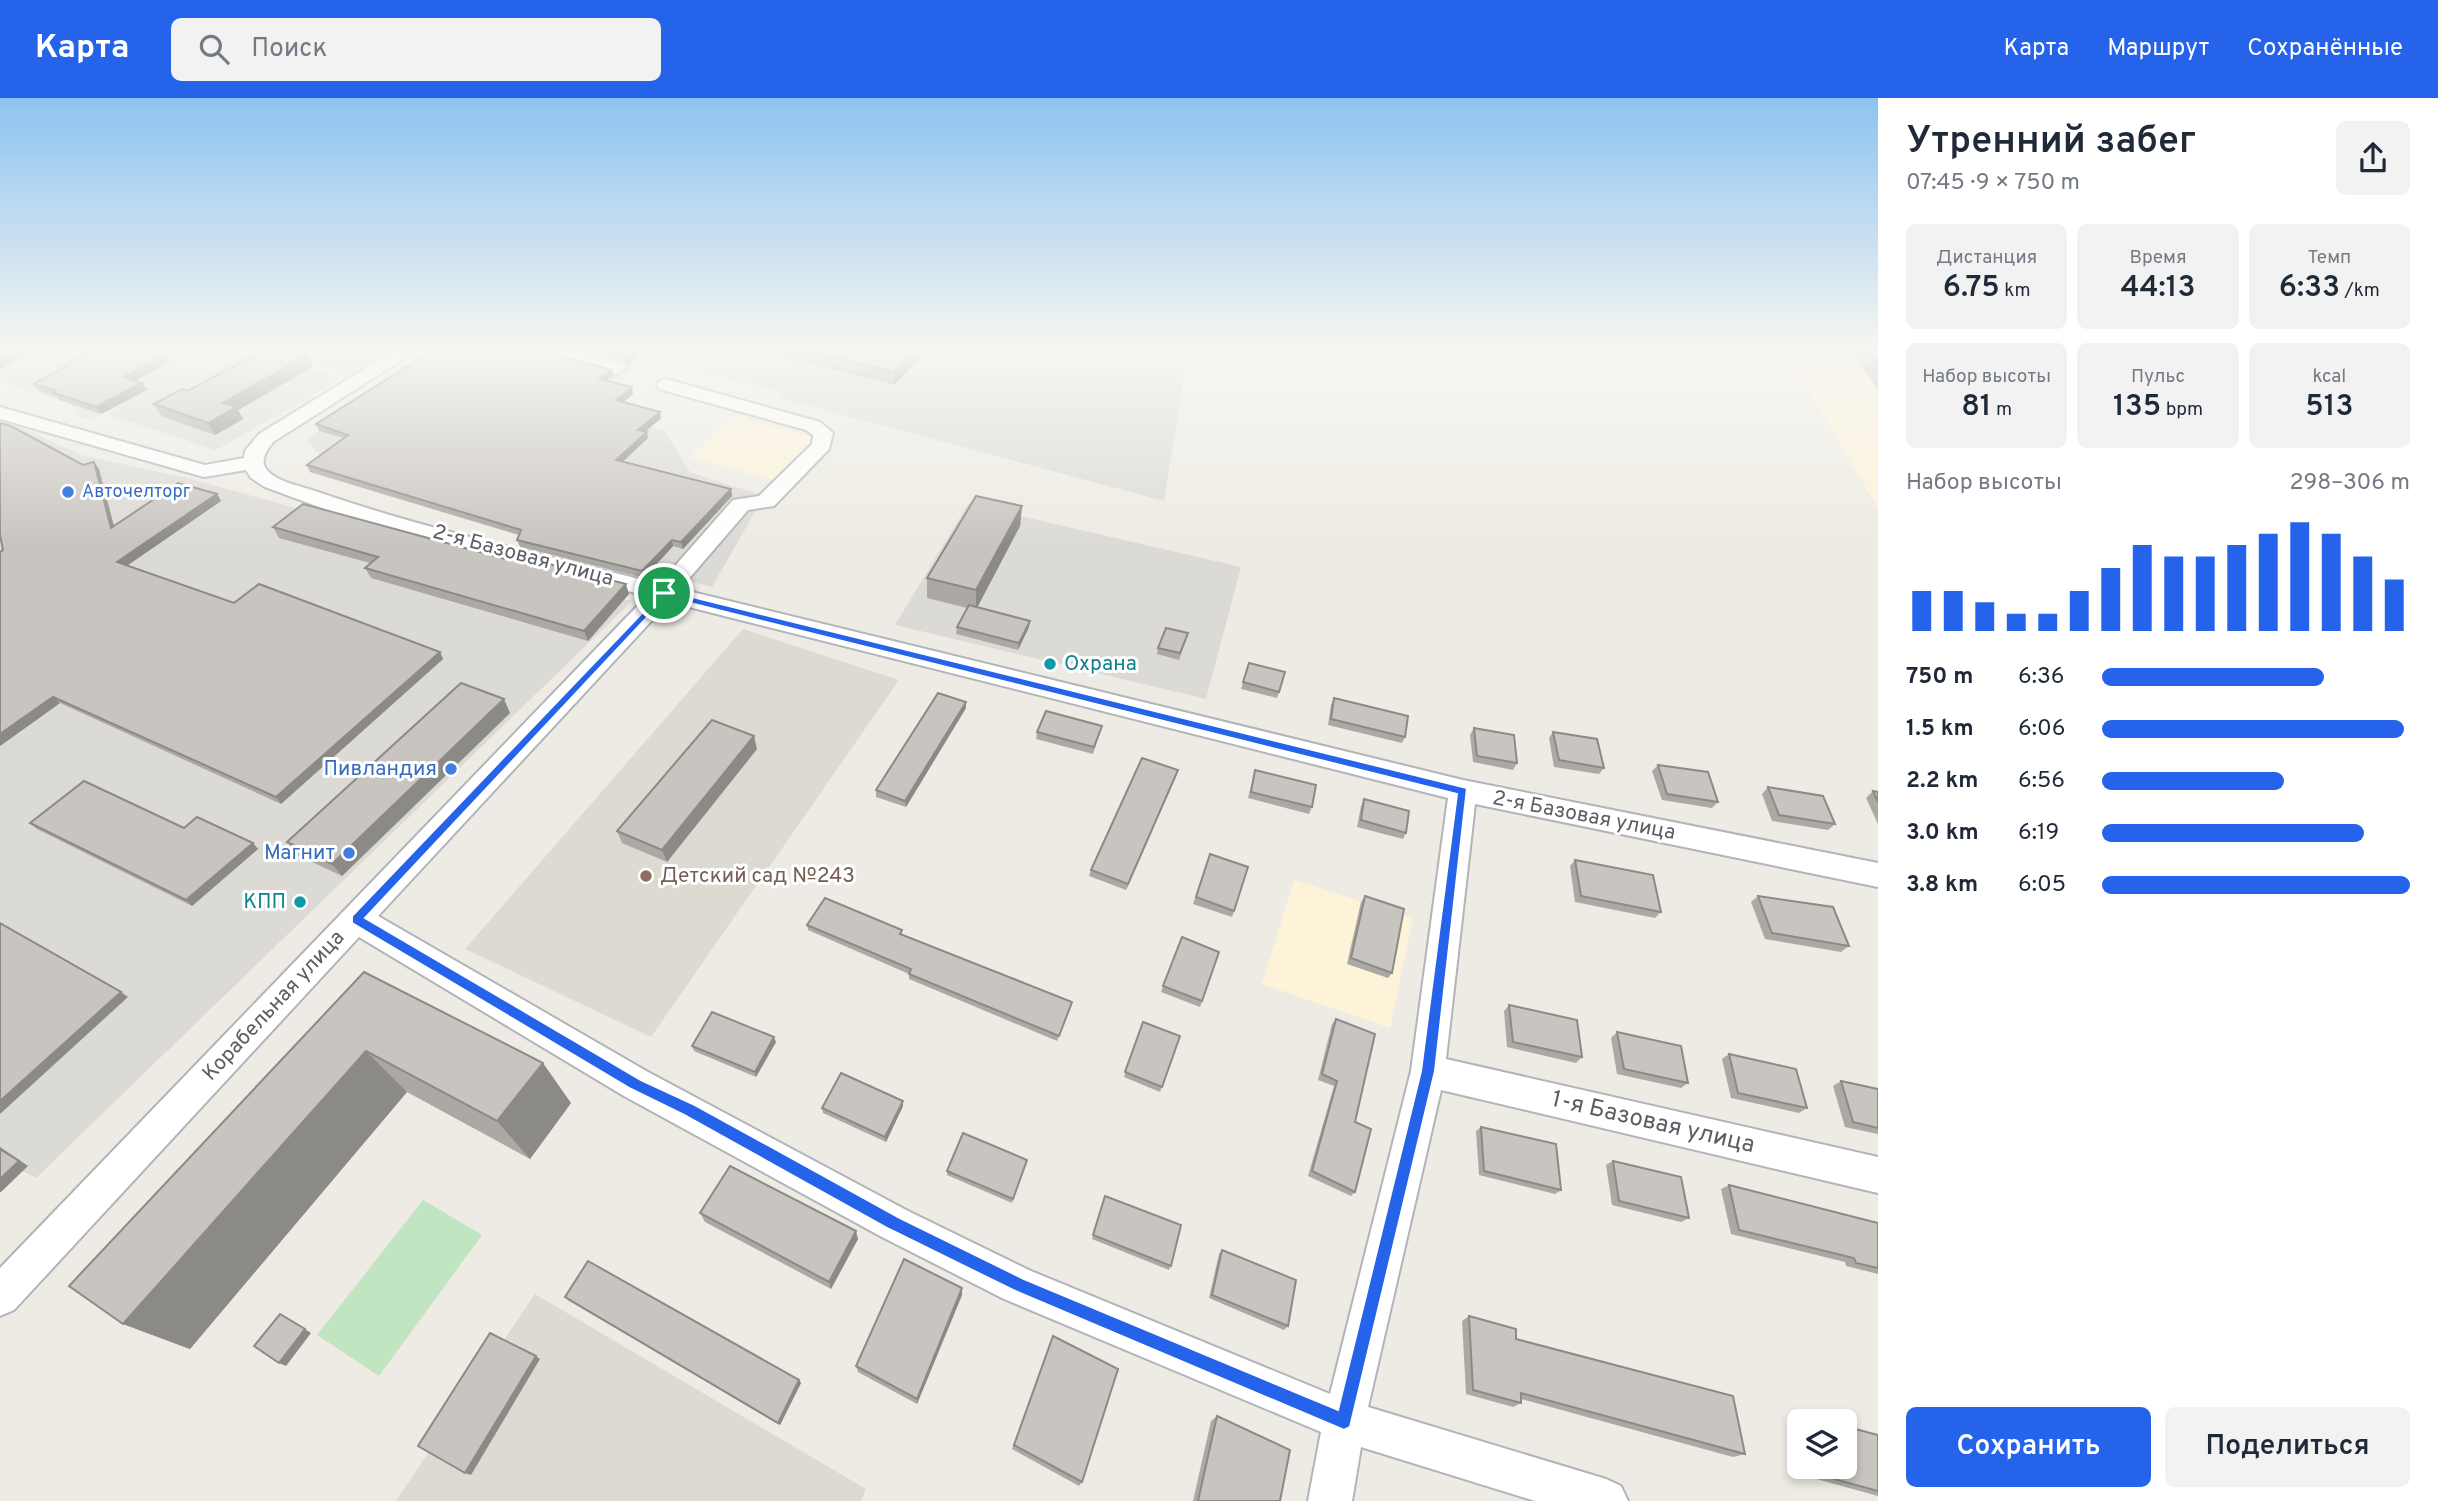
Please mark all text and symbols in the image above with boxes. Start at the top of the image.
search box [171,18,661,81]
text: Карта [35,28,129,70]
icon: search [195,30,233,68]
text: Поиск [251,33,327,66]
text: Карта [2003,34,2069,64]
text: Маршрут [2107,34,2209,64]
text: Сохранённые [2247,34,2403,64]
text: Утренний забег [1906,118,2196,167]
button: share [2336,121,2410,195]
text: 07:45 · 9 × 750 m [1906,169,2080,198]
text: Дистанция [1936,246,2037,270]
text: Время [2129,246,2187,270]
text: Темп [2307,246,2351,270]
text: 6.75 [1943,270,2000,307]
text: 44:13 [2120,270,2195,307]
text: 6:33 [2279,270,2340,307]
text: km [2000,279,2031,303]
text: /km [2340,279,2380,303]
text: Набор высоты [1922,365,2051,389]
text: Пульс [2131,365,2185,389]
text: kcal [2312,365,2346,389]
text: 81 [1961,389,1992,426]
text: 135 [2113,389,2161,426]
text: 513 [2305,389,2353,426]
text: m [1992,398,2012,422]
text: bpm [2161,398,2203,422]
text: Набор высоты [1906,469,2062,498]
text: 298–306 m [2290,469,2410,498]
place label: Авточелторг [82,481,191,504]
marker: Авточелторг [60,484,76,500]
street label: 2-я Базовая улица [430,519,616,593]
pin [634,563,694,623]
icon: arrive [645,574,683,612]
place label: Охрана [1064,651,1137,678]
marker: Охрана [1042,656,1058,672]
text: 750 m [1906,663,1973,692]
text: 6:36 [2018,663,2064,692]
text: 1.5 km [1906,715,1974,744]
text: 6:06 [2018,715,2065,744]
place label: Пивландия [324,756,437,783]
marker: Пивландия [443,761,459,777]
text: 2.2 km [1906,767,1979,796]
text: 6:56 [2018,767,2065,796]
street label: 2-я Базовая улица [1490,785,1678,847]
text: 3.0 km [1906,819,1979,848]
text: 6:19 [2018,819,2059,848]
place label: Магнит [264,840,335,867]
marker: Магнит [341,845,357,861]
place label: Детский сад №243 [660,863,855,890]
marker: Детский сад №243 [638,868,654,884]
text: 3.8 km [1906,871,1978,900]
text: 6:05 [2018,871,2066,900]
place label: КПП [243,889,286,916]
marker: КПП [292,894,308,910]
street label: Корабельная улица [197,925,351,1087]
street label: 1-я Базовая улица [1548,1085,1758,1161]
button: Сохранить [1906,1407,2151,1487]
button: Поделиться [2165,1407,2410,1487]
map controls [1787,1409,1857,1479]
button: layers [1787,1409,1857,1479]

